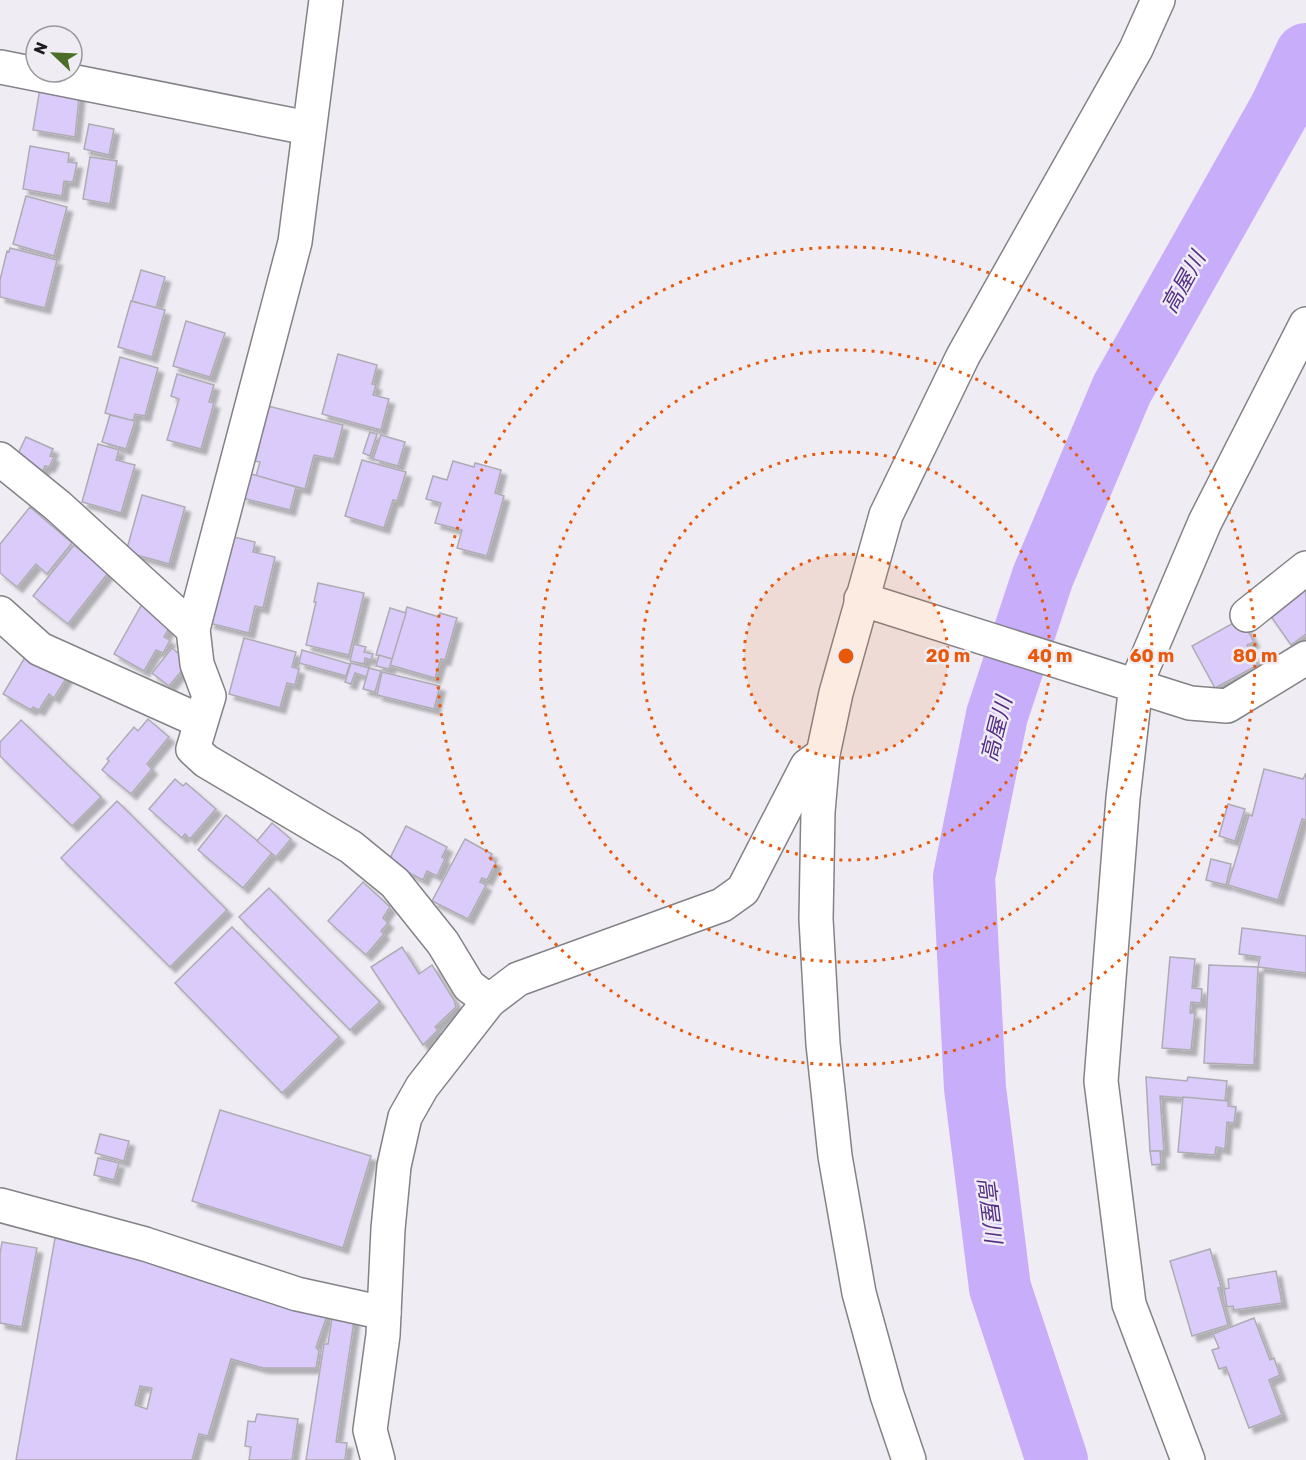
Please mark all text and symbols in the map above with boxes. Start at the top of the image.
north arrow [24,24,84,84]
text: N [30,39,52,57]
water label: 高屋川 [1156,245,1212,318]
text: 20 m [926,645,970,667]
text: 40 m [1028,645,1072,667]
text: 60 m [1130,645,1174,667]
text: 80 m [1233,645,1277,667]
centre of rings [836,646,856,666]
water label: 高屋川 [975,692,1018,764]
water label: 高屋川 [972,1176,1007,1246]

